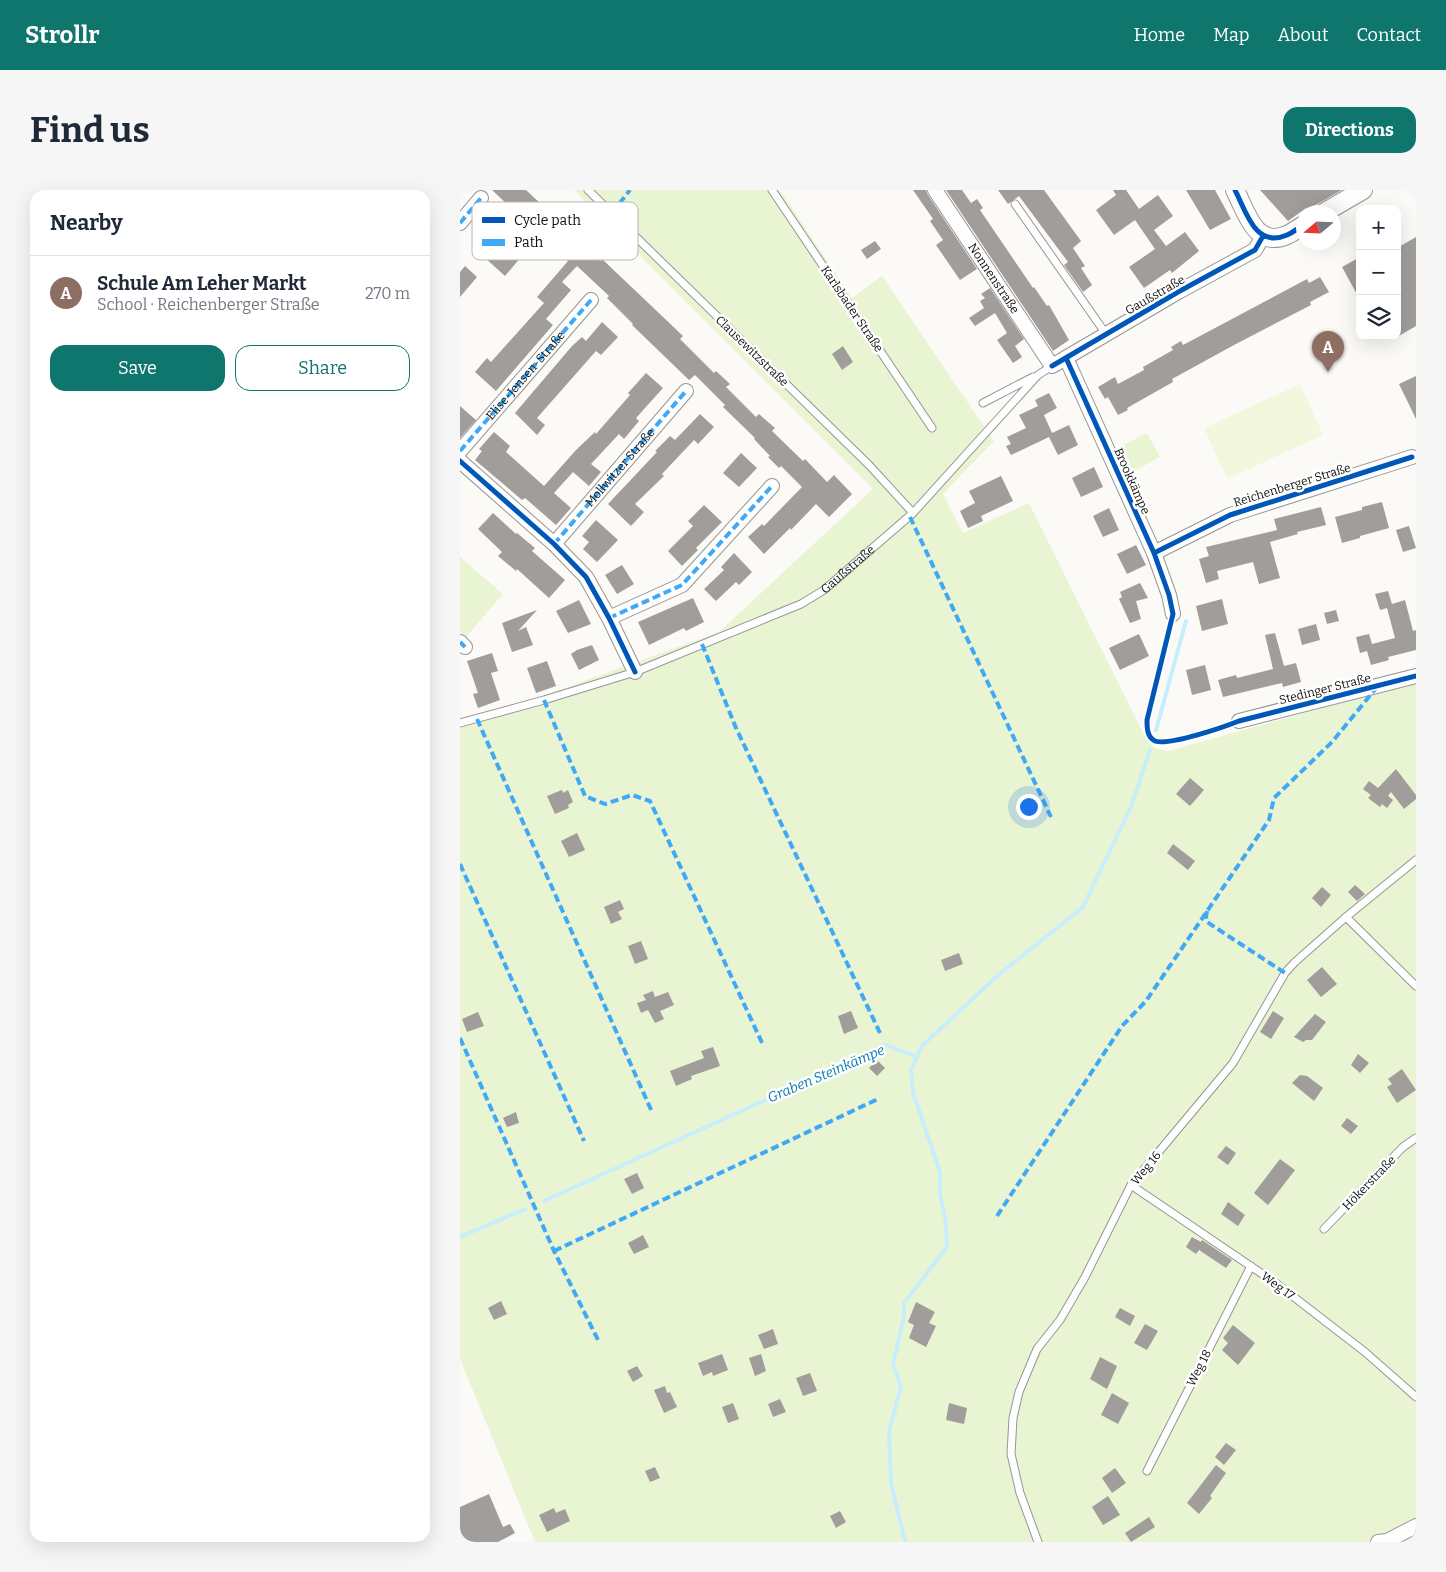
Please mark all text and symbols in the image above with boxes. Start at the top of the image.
text: Strollr [25,21,100,49]
text: Home [1134,24,1185,46]
text: Map [1213,24,1249,46]
text: About [1277,24,1328,46]
text: Contact [1356,24,1421,46]
button: Directions [1283,107,1416,153]
text: Find us [30,109,150,151]
legend [472,202,638,260]
north arrow [1296,205,1341,250]
map controls [1356,205,1401,340]
button: + [1356,205,1401,250]
text: Nearby [50,210,123,236]
text: Cycle path [514,212,581,229]
text: Path [514,234,544,251]
street label: Nonnenstraße [965,240,1022,316]
button: − [1356,250,1401,295]
street label: Karlsbader Straße [818,263,886,355]
text: Schule Am Leher Markt [97,272,307,295]
street label: Gaußstraße [1123,272,1187,318]
text: A [60,284,72,303]
text: 270 m [365,284,410,303]
text: School · Reichenberger Straße [97,295,320,314]
button: layers [1356,295,1401,340]
street label: Clausewitzstraße [713,313,791,389]
street label: Elise-Jensen-Straße [483,328,568,423]
pin: A [1312,331,1344,372]
button: Save [50,345,225,391]
button: Share [235,345,410,391]
street label: Mollwitzer Straße [582,426,658,510]
street label: Brookkämpe [1111,446,1153,516]
street label: Reichenberger Straße [1232,460,1352,510]
street label: Gaußstraße [818,542,877,596]
street label: Stedinger Straße [1278,671,1372,707]
your location [1016,794,1042,820]
water label: Graben Steinkämpe [765,1042,887,1106]
street label: Weg 16 [1128,1148,1164,1188]
street label: Hökerstraße [1340,1153,1398,1213]
street label: Weg 17 [1259,1269,1297,1303]
street label: Weg 18 [1184,1347,1214,1389]

